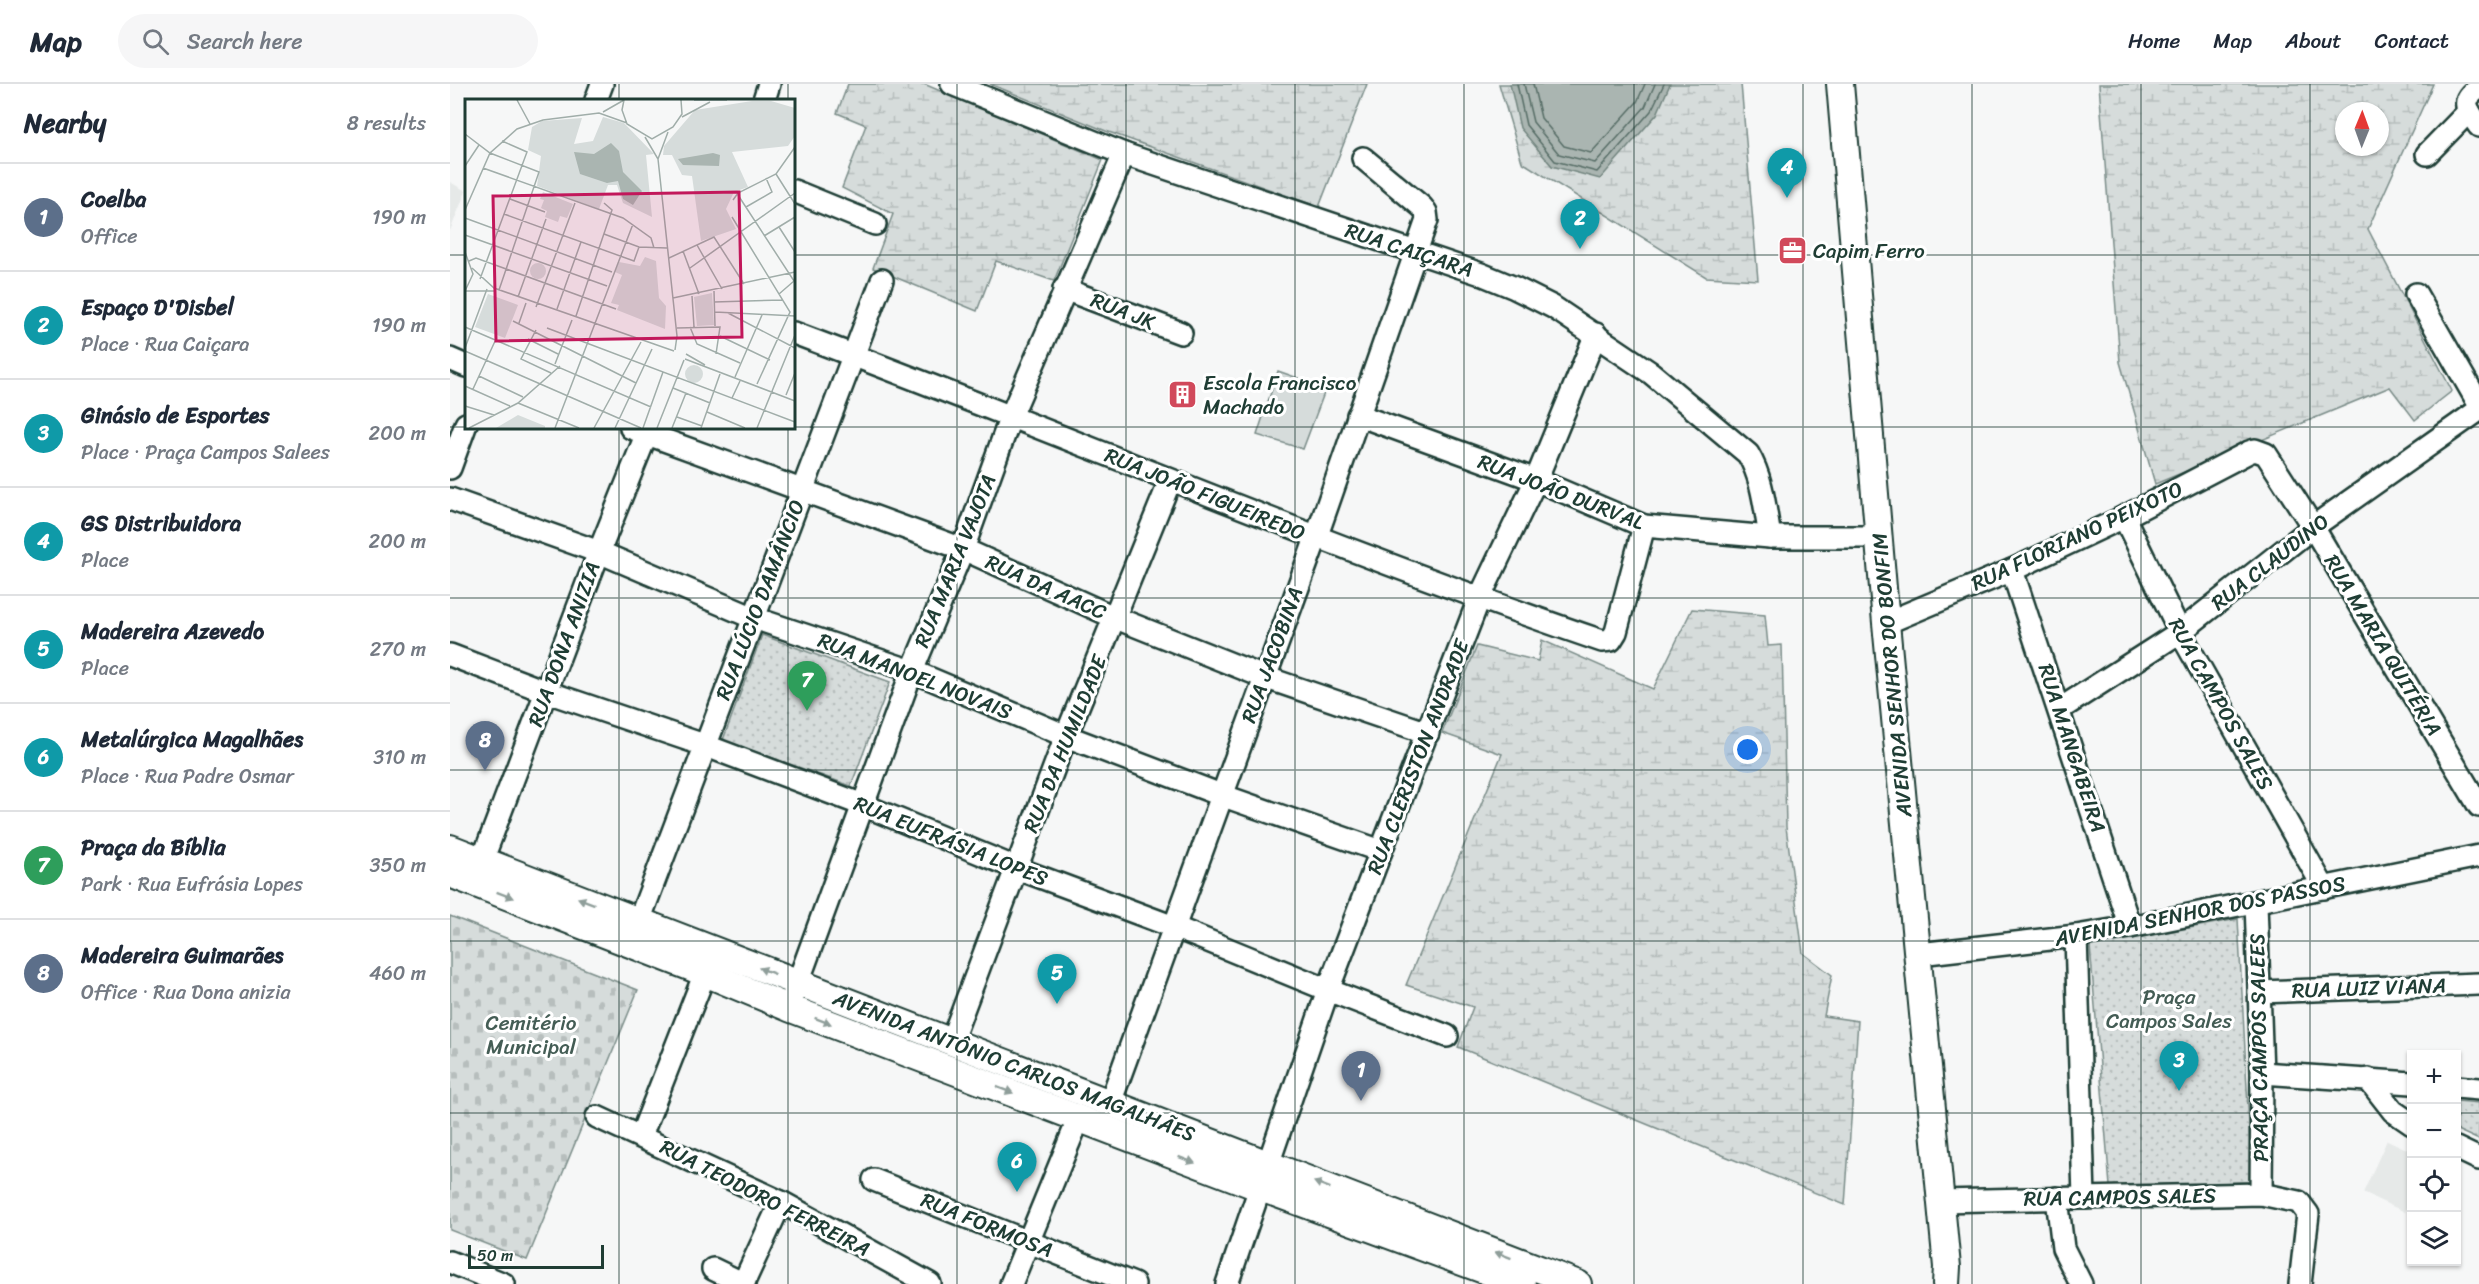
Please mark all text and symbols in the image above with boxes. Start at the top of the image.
search box [118,14,538,68]
text: Map [30,17,82,66]
text: Search here [187,22,303,61]
text: Home [2128,22,2180,60]
text: Map [2213,22,2252,60]
text: About [2285,22,2342,60]
text: Contact [2375,22,2449,60]
icon: search [139,25,172,58]
inset map [465,99,795,429]
text: Nearby [24,100,106,146]
north arrow [2335,102,2389,156]
text: 8 results [347,106,426,141]
pin: 4 [1768,148,1806,198]
text: Coelba [81,180,146,219]
text: 1 [39,200,48,235]
text: 190 m [372,200,426,235]
pin: 2 [1560,200,1600,249]
street label: RUA CAIÇARA [1340,211,1478,289]
text: Office [81,219,137,254]
place label: Capim Ferro [1813,232,1925,270]
office icon: Capim Ferro [1776,235,1808,267]
street label: RUA JK [1085,281,1162,341]
text: Espaço D'Disbel [81,288,234,327]
text: 2 [38,308,49,343]
text: 190 m [372,308,426,343]
text: Place · Rua Caiçara [81,327,249,362]
place label: Escola Francisco Machado [1203,364,1357,426]
building icon: Escola Francisco Machado [1166,379,1198,411]
text: Ginásio de Esportes [81,396,270,435]
text: 3 [38,416,49,451]
text: 200 m [369,416,426,451]
text: Place · Praça Campos Salees [81,435,330,470]
street label: RUA JOÃO FIGUEIREDO [1099,436,1311,552]
street label: RUA JOÃO DURVAL [1472,443,1650,541]
street label: RUA MARIA VAJOTA [903,468,1007,654]
street label: RUA FLORIANO PEIXOTO [1965,470,2189,602]
street label: RUA LÚCIO DAMÂNCIO [704,494,816,706]
street label: RUA CLAUDINO [2202,503,2338,621]
text: GS Distribuidora [81,504,241,543]
text: 4 [37,524,50,559]
text: 200 m [369,524,426,559]
street label: AVENIDA SENHOR DO BONFIM [1861,531,1923,820]
text: Place [81,543,129,578]
street label: RUA DA AACC [979,543,1113,631]
street label: RUA MARIA QUITÉRIA [2313,547,2453,743]
street label: RUA DONA ANIZIA [516,556,612,732]
street label: RUA JACOBINA [1230,582,1314,728]
street label: RUA CAMPOS SALES [2158,610,2284,798]
text: Madereira Azevedo [81,612,264,651]
street label: RUA MANOEL NOVAIS [812,621,1018,731]
text: 5 [37,632,50,667]
text: 270 m [370,632,426,667]
street label: RUA CLERISTON ANDRADE [1356,633,1481,880]
street label: RUA DA HUMILDADE [1012,648,1118,839]
text: Place [81,651,129,686]
street label: RUA MANGABEIRA [2027,659,2117,837]
pin: 7 [788,662,826,711]
text: Metalúrgica Magalhães [81,720,303,759]
pin: 8 [465,722,504,771]
your location [1733,735,1762,764]
text: 6 [38,740,49,775]
text: 310 m [373,740,426,775]
text: Place · Rua Padre Osmar [81,759,294,794]
street label: RUA EUFRÁSIA LOPES [848,785,1054,897]
text: Praça da Bíblia [81,828,226,867]
text: 7 [38,848,49,883]
text: 350 m [370,848,426,883]
street label: AVENIDA SENHOR DOS PASSOS [2050,864,2349,958]
text: Park · Rua Eufrásia Lopes [81,867,303,902]
one-way arrow [496,891,514,901]
one-way arrow [576,895,594,905]
street label: PRAÇA CAMPOS SALEES [2238,933,2280,1163]
text: Madereira Guimarães [81,936,284,975]
pin: 5 [1038,954,1076,1004]
text: 8 [37,956,50,991]
text: 460 m [369,956,426,991]
one-way arrow [758,966,776,976]
street label: RUA LUIZ VIANA [2291,966,2447,1010]
text: Office · Rua Dona anizia [81,975,291,1010]
park label: Praça Campos Sales [2106,978,2232,1040]
street label: AVENIDA ANTÔNIO CARLOS MAGALHÃES [826,979,1201,1153]
park label: Cemitério Municipal [486,1004,577,1066]
one-way arrow [814,1016,832,1026]
pin: 3 [2160,1042,2198,1091]
map controls [2407,1050,2461,1266]
button: + [2407,1050,2461,1104]
pin: 1 [1342,1052,1380,1101]
one-way arrow [996,1086,1014,1095]
button: − [2407,1104,2461,1158]
street label: RUA TEODORO FERREIRA [653,1128,877,1268]
pin: 6 [998,1142,1036,1192]
one-way arrow [1178,1155,1196,1165]
button: locate [2407,1158,2461,1212]
street label: RUA CAMPOS SALES [2023,1176,2217,1218]
one-way arrow [1312,1180,1330,1190]
street label: RUA FORMOSA [915,1181,1059,1269]
button: layers [2407,1212,2461,1266]
text: 50 m [477,1241,513,1270]
scale bar [468,1242,604,1270]
one-way arrow [1494,1250,1512,1260]

